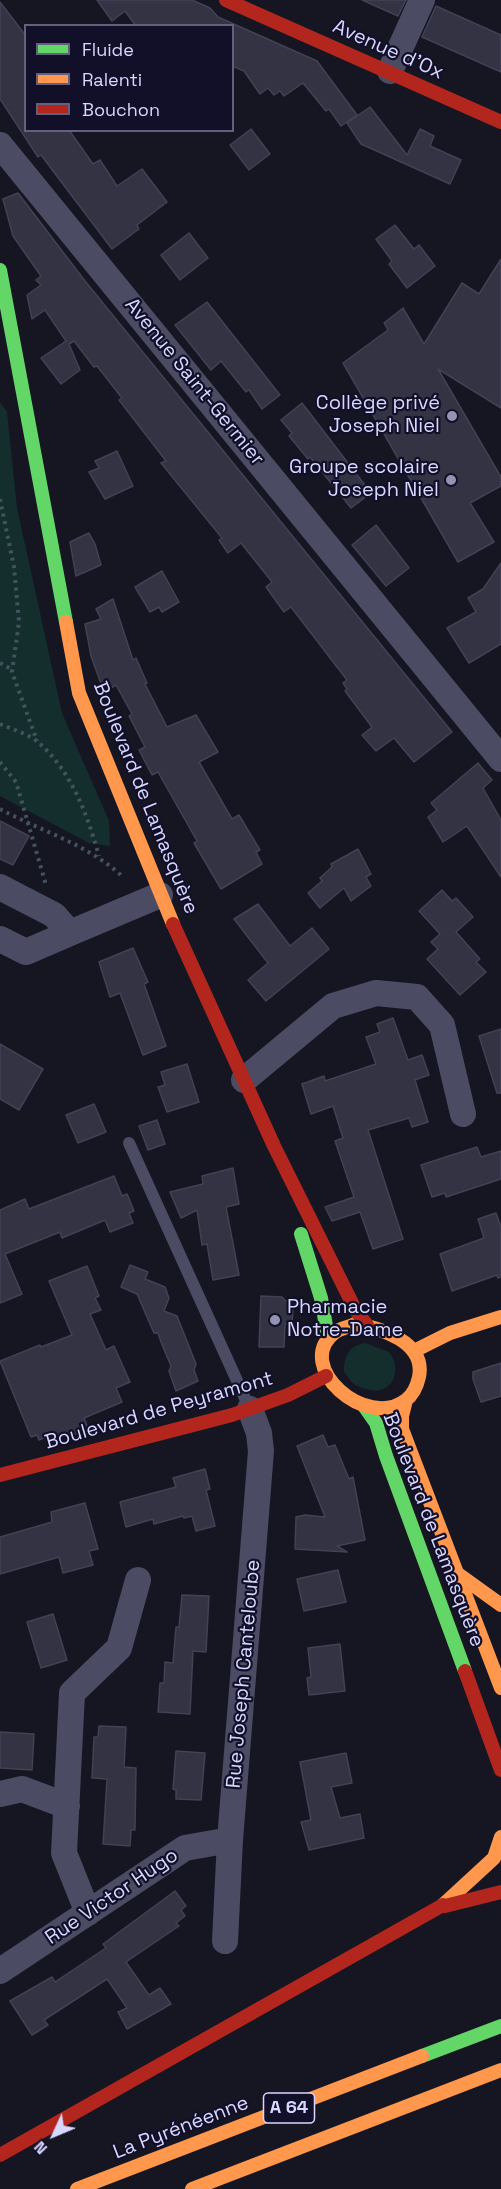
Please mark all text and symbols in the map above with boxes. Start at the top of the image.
street label: Avenue d'Ox [329,15,447,85]
legend [24,24,234,132]
text: Fluide [82,38,134,61]
text: Ralenti [82,68,142,91]
text: Bouchon [82,98,160,121]
street label: Avenue Saint-Germier [119,293,269,471]
place label: Collège privé Joseph Niel [316,392,440,439]
marker: Collège privé Joseph Niel [445,409,459,423]
place label: Groupe scolaire Joseph Niel [289,456,439,503]
marker: Groupe scolaire Joseph Niel [444,473,458,487]
street label: Boulevard de Lamasquère [87,678,203,918]
place label: Pharmacie Notre-Dame [287,1296,403,1343]
marker: Pharmacie Notre-Dame [268,1313,282,1327]
street label: Boulevard de Peyramont [42,1367,276,1455]
street label: Boulevard de Lamasquère [377,1410,489,1650]
street label: Rue Joseph Canteloube [222,1559,266,1789]
street label: Rue Victor Hugo [41,1844,183,1950]
street label: La Pyrénéenne [110,2091,252,2165]
road number: A 64 [264,2093,314,2123]
north arrow [24,2105,84,2165]
text: N [29,2137,52,2159]

